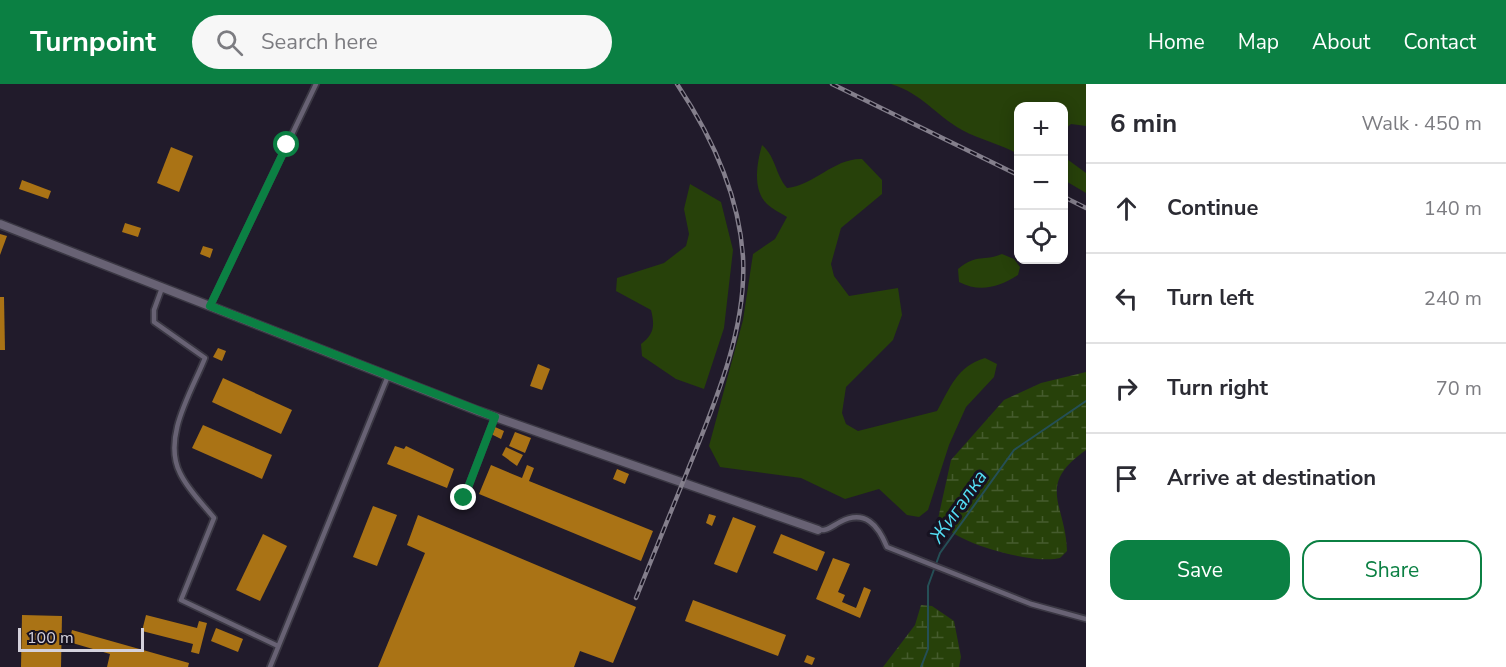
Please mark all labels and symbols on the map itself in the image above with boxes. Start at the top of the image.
route start [273,131,299,157]
water label: Жигалка [923,464,993,549]
route end [450,484,476,510]
scale bar [18,625,144,652]

